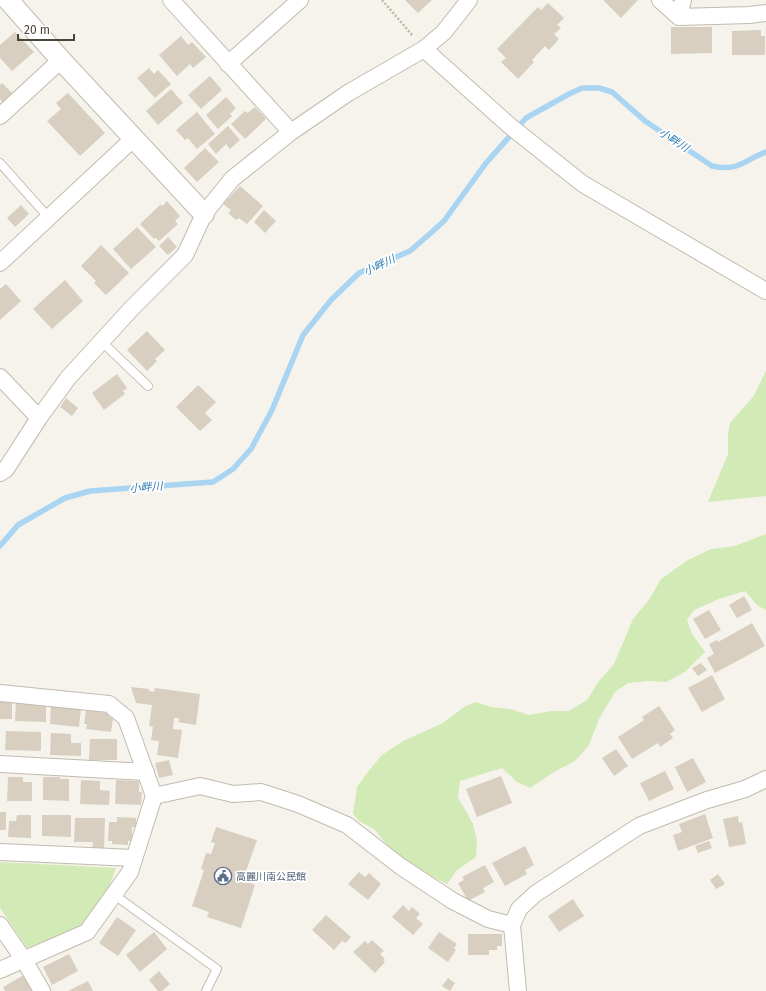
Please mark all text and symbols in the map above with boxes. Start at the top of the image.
scale bar [18,16,74,42]
text: 20 m [24,23,50,37]
water label: 小畔川 [656,126,692,155]
water label: 小畔川 [362,252,398,278]
water label: 小畔川 [129,480,164,495]
public building icon: 高麗川南公民館 [213,866,233,886]
place label: 高麗川南公民館 [236,871,306,883]

